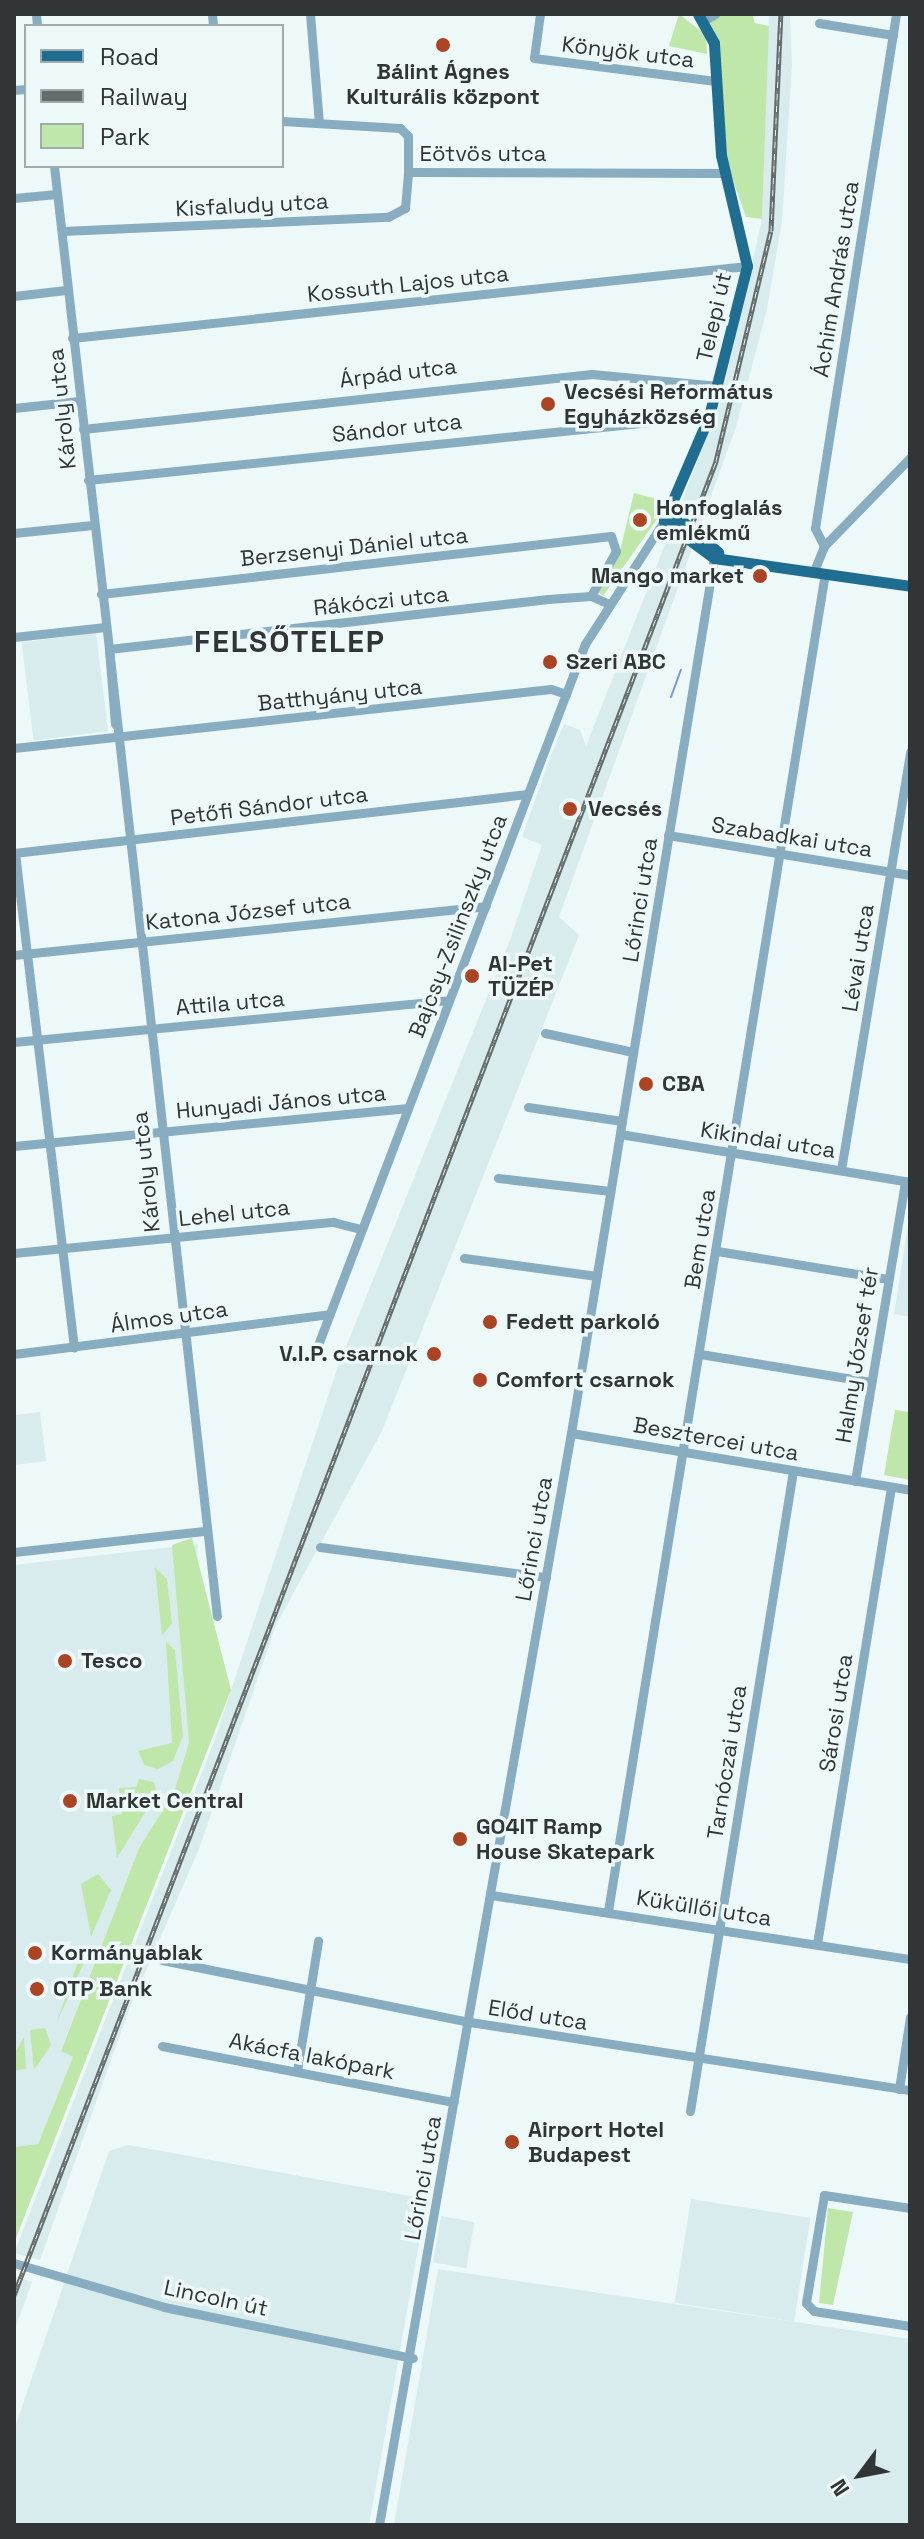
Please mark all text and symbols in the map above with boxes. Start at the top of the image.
legend [24,24,284,168]
street label: Könyök utca [560,31,696,73]
marker: Bálint Ágnes Kulturális központ [434,36,452,54]
text: Road [100,41,159,72]
place label: Bálint Ágnes Kulturális központ [346,58,540,110]
text: Railway [100,81,188,112]
text: Park [100,121,150,152]
street label: Eötvös utca [420,141,546,167]
street label: Áchim András utca [807,179,865,379]
street label: Kisfaludy utca [175,188,329,222]
street label: Kossuth Lajos utca [306,260,510,308]
street label: Telepi út [691,270,737,364]
street label: Károly utca [43,347,81,471]
street label: Árpád utca [338,353,458,393]
place label: Vecsési Református Egyházközség [564,378,773,430]
marker: Vecsési Református Egyházközség [539,395,557,413]
street label: Sándor utca [331,408,463,448]
place label: Honfoglalás emlékmű [656,494,782,546]
marker: Honfoglalás emlékmű [631,511,649,529]
street label: Berzsenyi Dániel utca [239,522,469,572]
place label: Mango market [591,563,744,589]
marker: Mango market [751,567,769,585]
street label: Rákóczi utca [312,581,450,621]
district label: FELSŐTELEP [194,624,386,660]
place label: Szeri ABC [566,649,666,675]
marker: Szeri ABC [541,653,559,671]
street label: Batthyány utca [256,673,424,717]
street label: Petőfi Sándor utca [169,781,369,831]
place label: Vecsés [588,796,662,822]
marker: Vecsés [559,798,581,820]
street label: Bajcsy-Zsilinszky utca [403,811,513,1041]
street label: Szabadkai utca [710,811,874,863]
street label: Lőrinci utca [617,836,663,964]
street label: Katona József utca [144,888,352,936]
street label: Lévai utca [836,902,880,1014]
place label: Al-Pet TÜZÉP [488,950,554,1002]
marker: Al-Pet TÜZÉP [463,967,481,985]
street label: Attila utca [174,985,286,1021]
place label: CBA [662,1071,705,1097]
marker: CBA [637,1075,655,1093]
street label: Hunyadi János utca [175,1080,387,1124]
street label: Károly utca [127,1110,165,1234]
street label: Kikindai utca [699,1116,837,1164]
street label: Bem utca [679,1187,721,1291]
street label: Lehel utca [177,1194,291,1232]
street label: Halmy József tér [830,1265,884,1445]
street label: Álmos utca [109,1296,229,1338]
place label: Fedett parkoló [506,1309,660,1335]
marker: Fedett parkoló [481,1313,499,1331]
place label: V.I.P. csarnok [278,1341,418,1367]
marker: V.I.P. csarnok [425,1345,443,1363]
place label: Comfort csarnok [496,1367,674,1393]
marker: Comfort csarnok [471,1371,489,1389]
street label: Besztercei utca [631,1411,801,1467]
street label: Lőrinci utca [510,1475,558,1603]
place label: Tesco [81,1648,142,1674]
marker: Tesco [56,1652,74,1670]
street label: Sárosi utca [814,1652,858,1774]
street label: Tarnóczai utca [702,1683,752,1841]
place label: Market Central [86,1788,244,1814]
marker: Market Central [61,1792,79,1810]
place label: GO4IT Ramp House Skatepark [476,1813,655,1864]
marker: GO4IT Ramp House Skatepark [451,1830,469,1848]
street label: Küküllői utca [635,1884,773,1932]
place label: Kormányablak [51,1940,203,1966]
marker: Kormányablak [26,1944,44,1962]
place label: OTP Bank [53,1976,152,2002]
marker: OTP Bank [28,1980,46,1998]
street label: Előd utca [486,1994,590,2036]
street label: Akácfa lakópark [227,2027,397,2085]
street label: Lőrinci utca [399,2114,447,2242]
place label: Airport Hotel Budapest [528,2116,664,2168]
marker: Airport Hotel Budapest [503,2133,521,2151]
street label: Lincoln út [162,2274,270,2322]
north arrow [820,2435,900,2515]
text: N [824,2474,855,2501]

